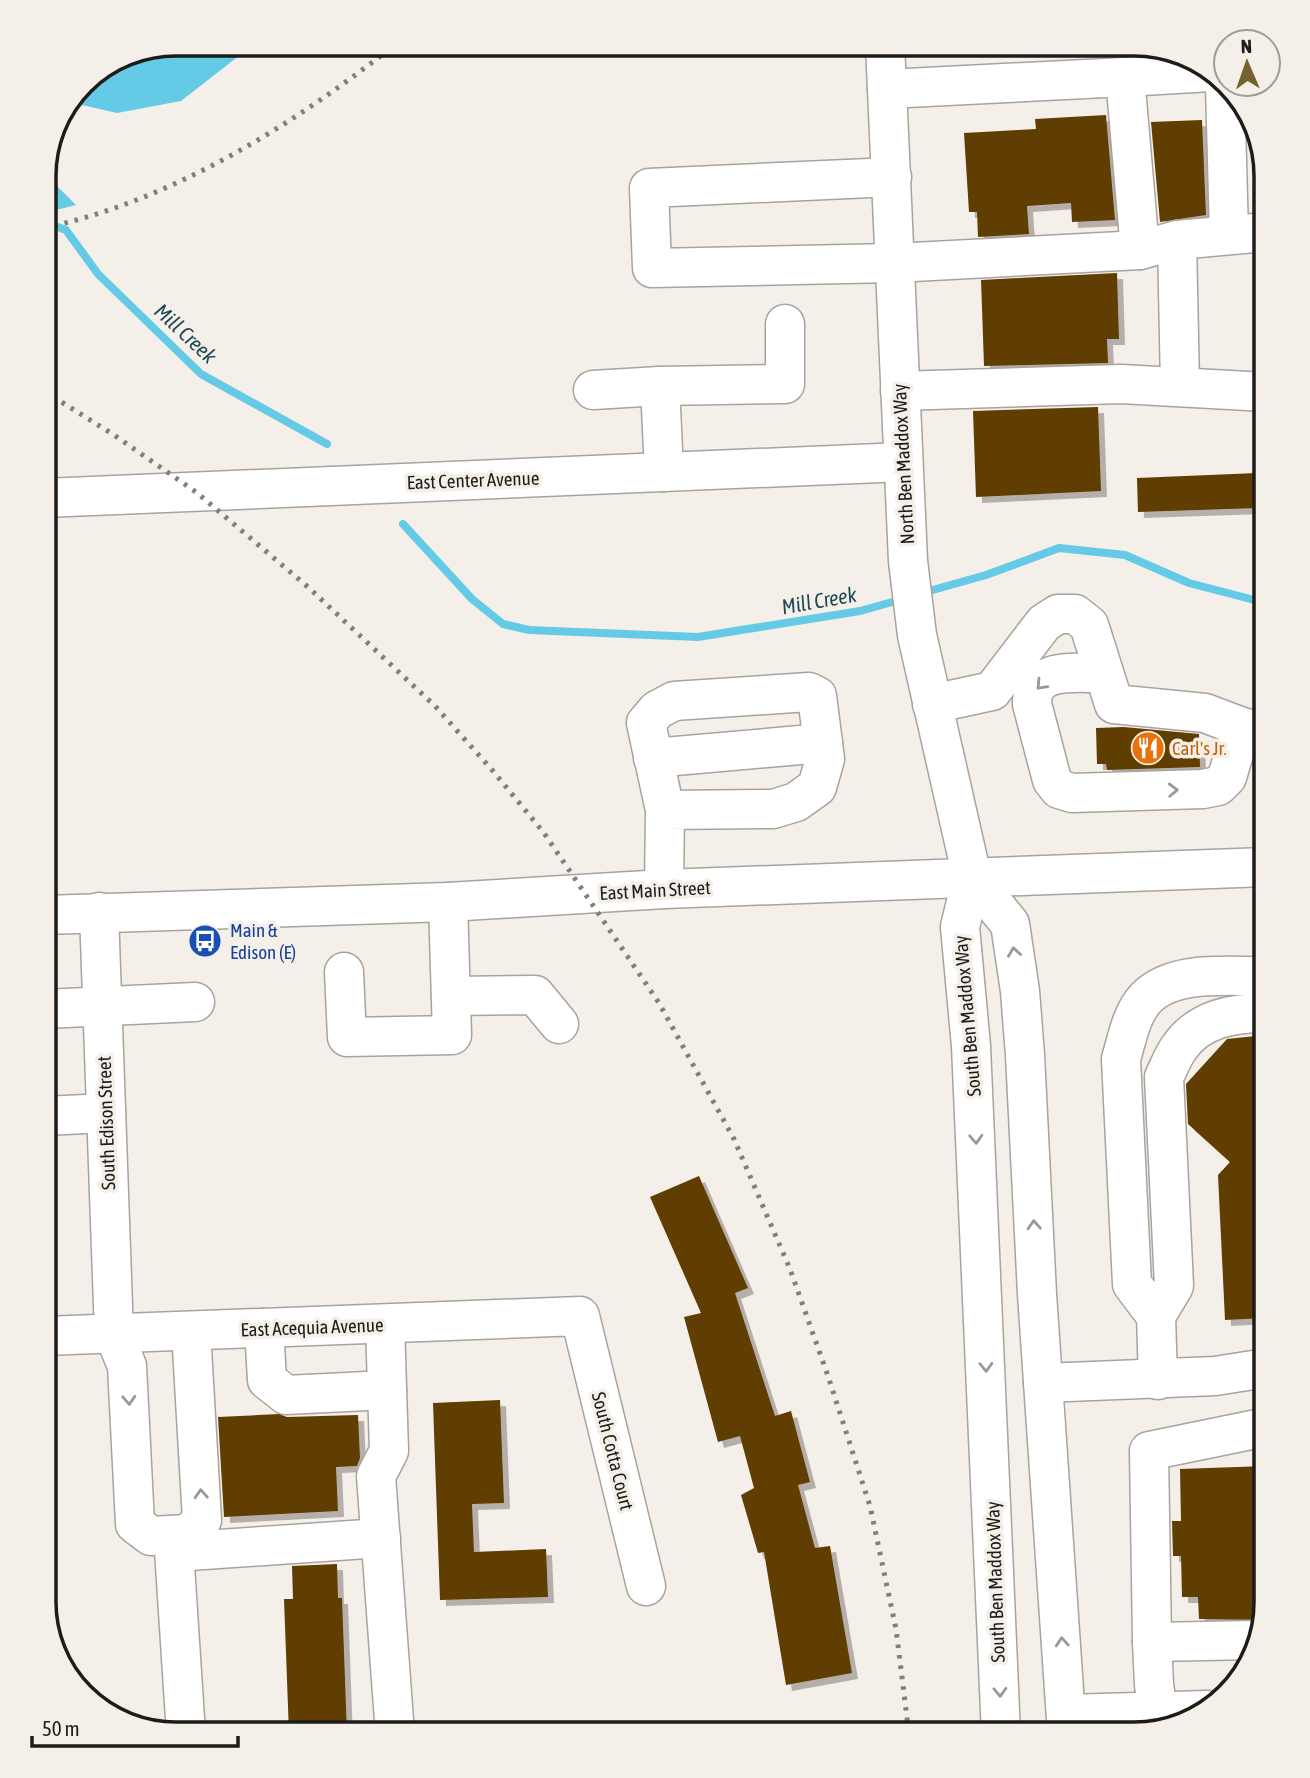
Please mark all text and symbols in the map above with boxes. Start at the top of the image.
north arrow [1212,28,1282,98]
text: N [1240,35,1252,57]
water label: Mill Creek [150,298,222,368]
street label: North Ben Maddox Way [888,383,918,545]
street label: East Center Avenue [406,467,540,493]
water label: Mill Creek [780,581,859,618]
one-way arrow [1036,676,1049,689]
restaurant icon: Carl's Jr. [1129,729,1167,767]
place label: Carl's Jr. [1172,737,1227,759]
one-way arrow [1168,782,1179,797]
street label: East Main Street [599,876,711,904]
place label: Main & Edison (E) [230,919,296,963]
bus stop icon: Main & Edison (E) [186,922,224,960]
street label: South Ben Maddox Way [949,935,985,1097]
one-way arrow [1007,946,1022,957]
street label: South Edison Street [93,1056,119,1190]
one-way arrow [968,1134,983,1145]
one-way arrow [1026,1220,1041,1231]
street label: East Acequia Avenue [240,1314,384,1340]
one-way arrow [978,1361,993,1372]
street label: South Cotta Court [588,1390,638,1512]
one-way arrow [121,1395,136,1406]
one-way arrow [193,1488,208,1499]
street label: South Ben Maddox Way [981,1501,1009,1663]
one-way arrow [1054,1636,1069,1647]
one-way arrow [992,1687,1007,1698]
scale bar [32,1704,238,1748]
text: 50 m [42,1716,80,1740]

